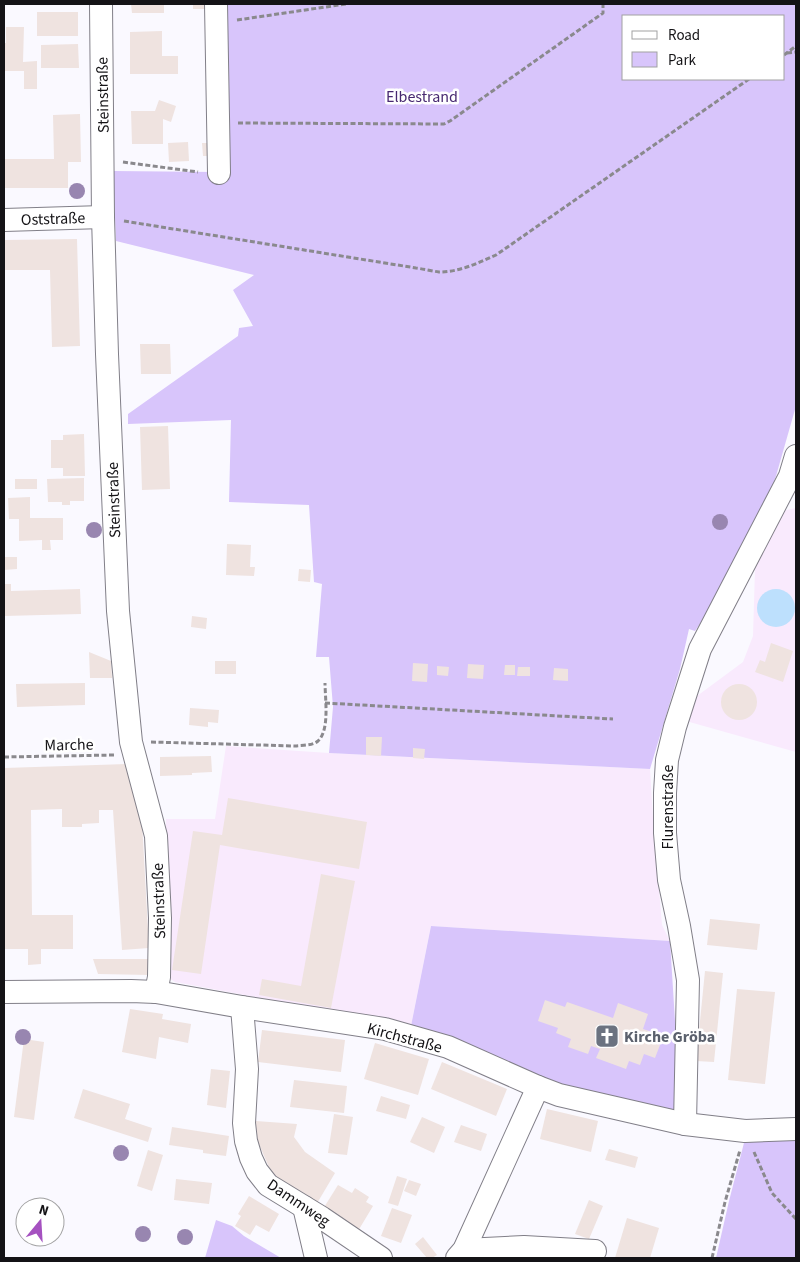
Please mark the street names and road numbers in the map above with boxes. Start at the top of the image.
street label: Steinstraße [91,57,115,133]
street label: Oststraße [20,207,86,231]
street label: Steinstraße [102,461,126,538]
street label: Marche [44,734,94,756]
street label: Flurenstraße [657,764,679,849]
street label: Steinstraße [147,862,171,939]
street label: Kirchstraße [365,1017,445,1059]
street label: Dammweg [263,1174,334,1232]

